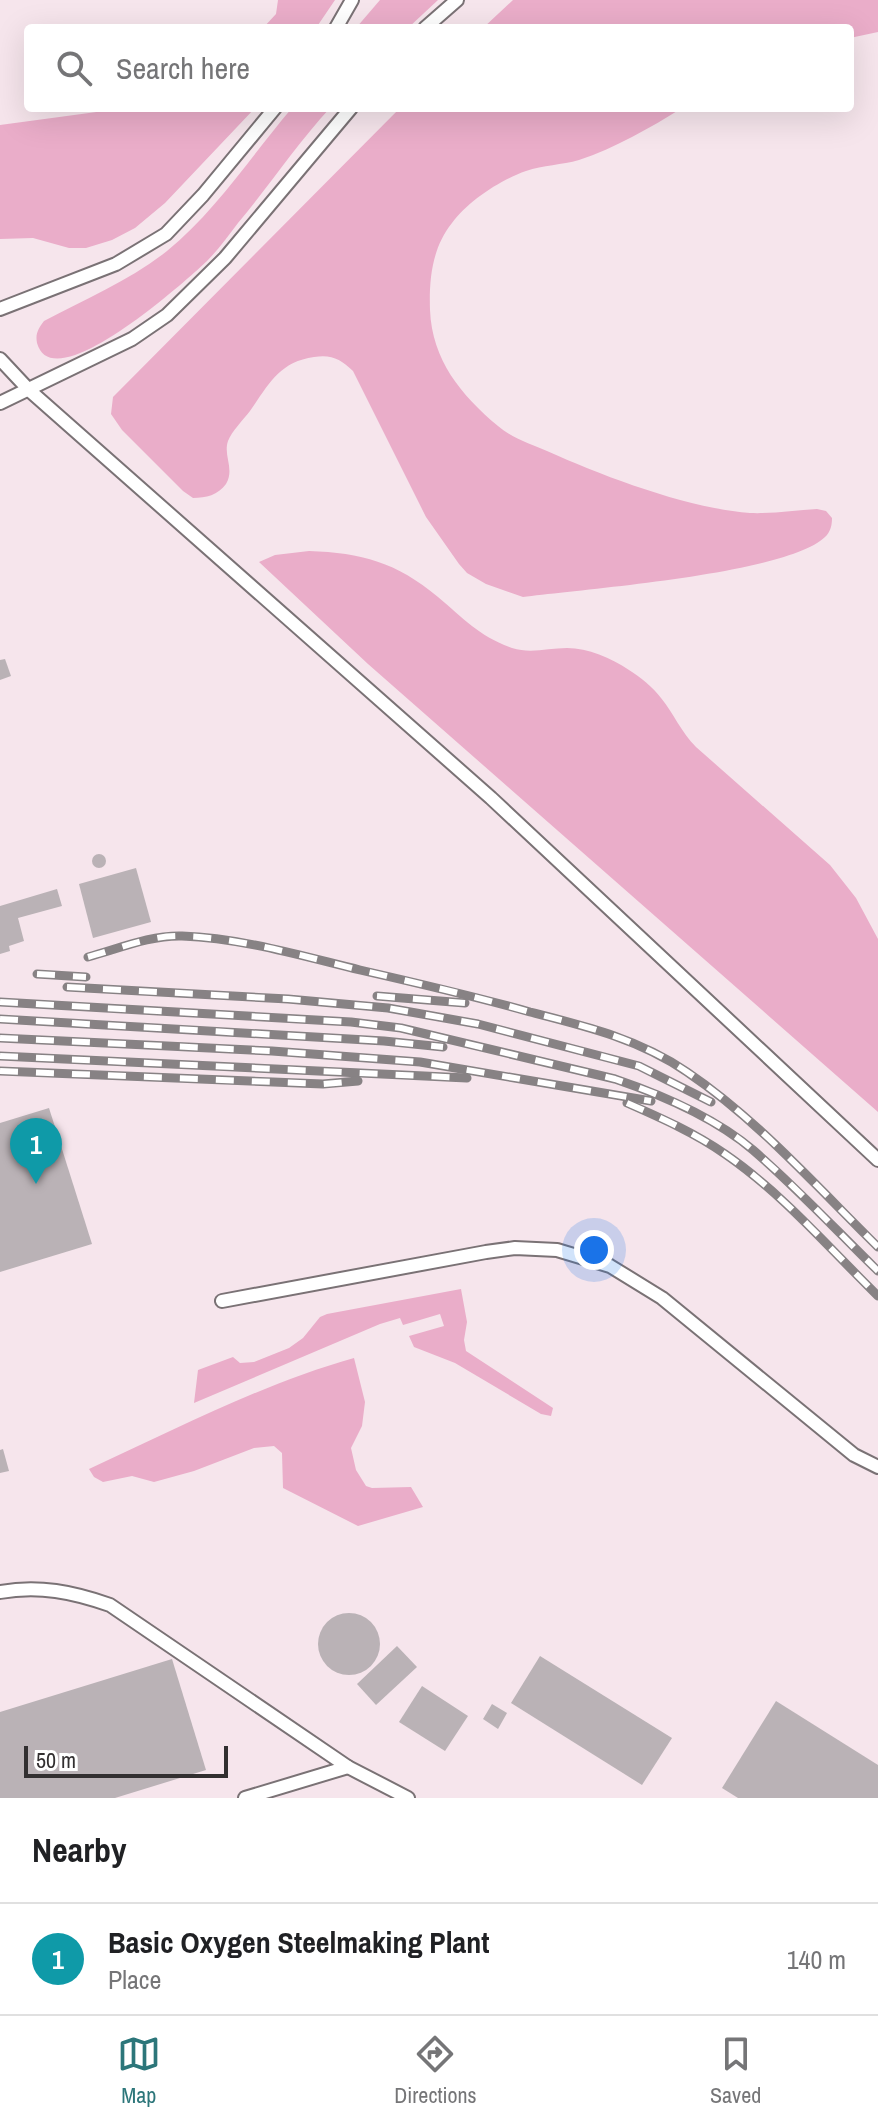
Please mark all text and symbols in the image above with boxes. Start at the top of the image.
search box [24,24,854,112]
icon: search [52,46,96,90]
text: Search here [116,48,250,88]
pin: 1 [10,1118,62,1184]
your location [574,1230,614,1270]
scale bar [24,1742,228,1778]
text: 50 m [36,1745,76,1775]
text: Nearby [32,1827,127,1873]
text: Basic Oxygen Steelmaking Plant [108,1922,489,1962]
text: 1 [52,1942,64,1977]
text: 140 m [787,1942,846,1977]
text: Place [108,1962,161,1997]
tab: Map [117,2032,161,2110]
tab: Directions [394,2032,477,2110]
tab: Saved [710,2032,761,2110]

